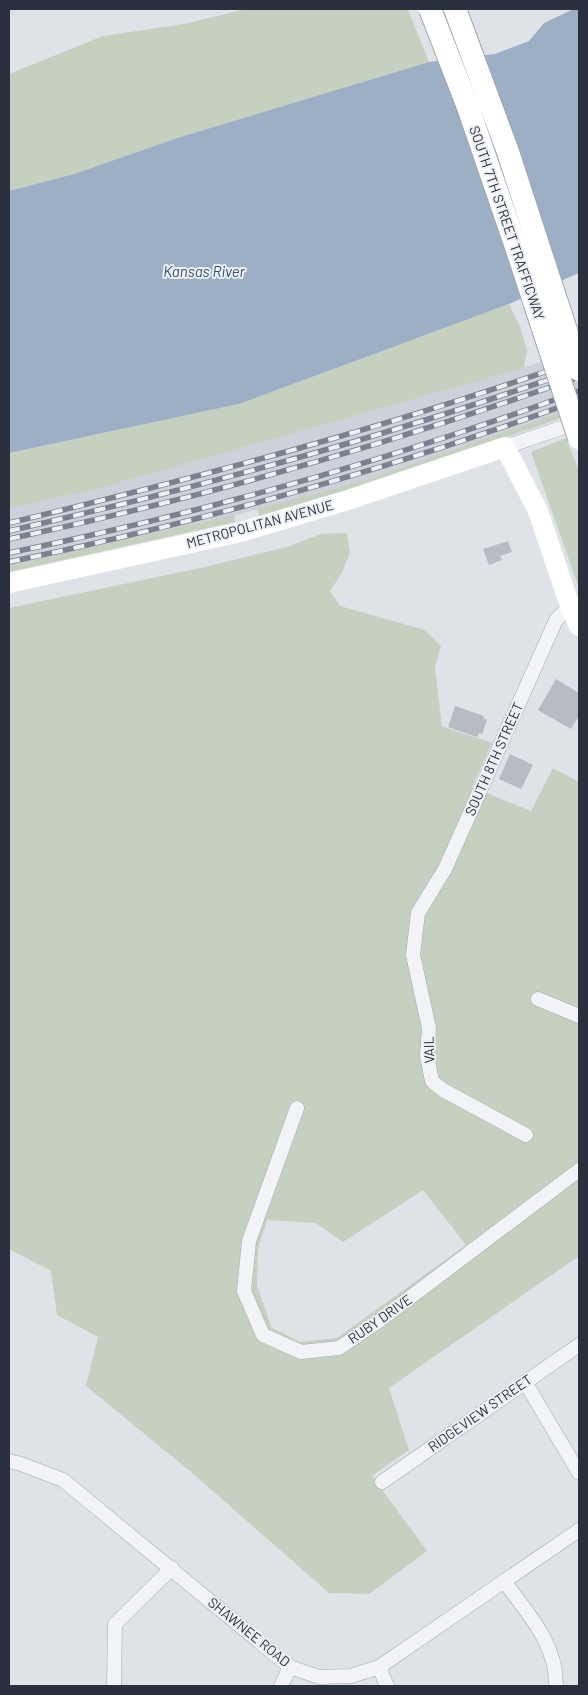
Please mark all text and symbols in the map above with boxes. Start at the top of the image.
street label: SOUTH 7TH STREET TRAFFICWAY [466,123,549,322]
water label: Kansas River [163,262,246,280]
street label: METROPOLITAN AVENUE [184,496,335,551]
street label: SOUTH 8TH STREET [461,699,526,818]
street label: VAIL [420,1036,437,1064]
street label: RUBY DRIVE [344,1290,415,1347]
street label: RIDGEVIEW STREET [424,1370,535,1455]
street label: SHAWNEE ROAD [205,1593,294,1670]

